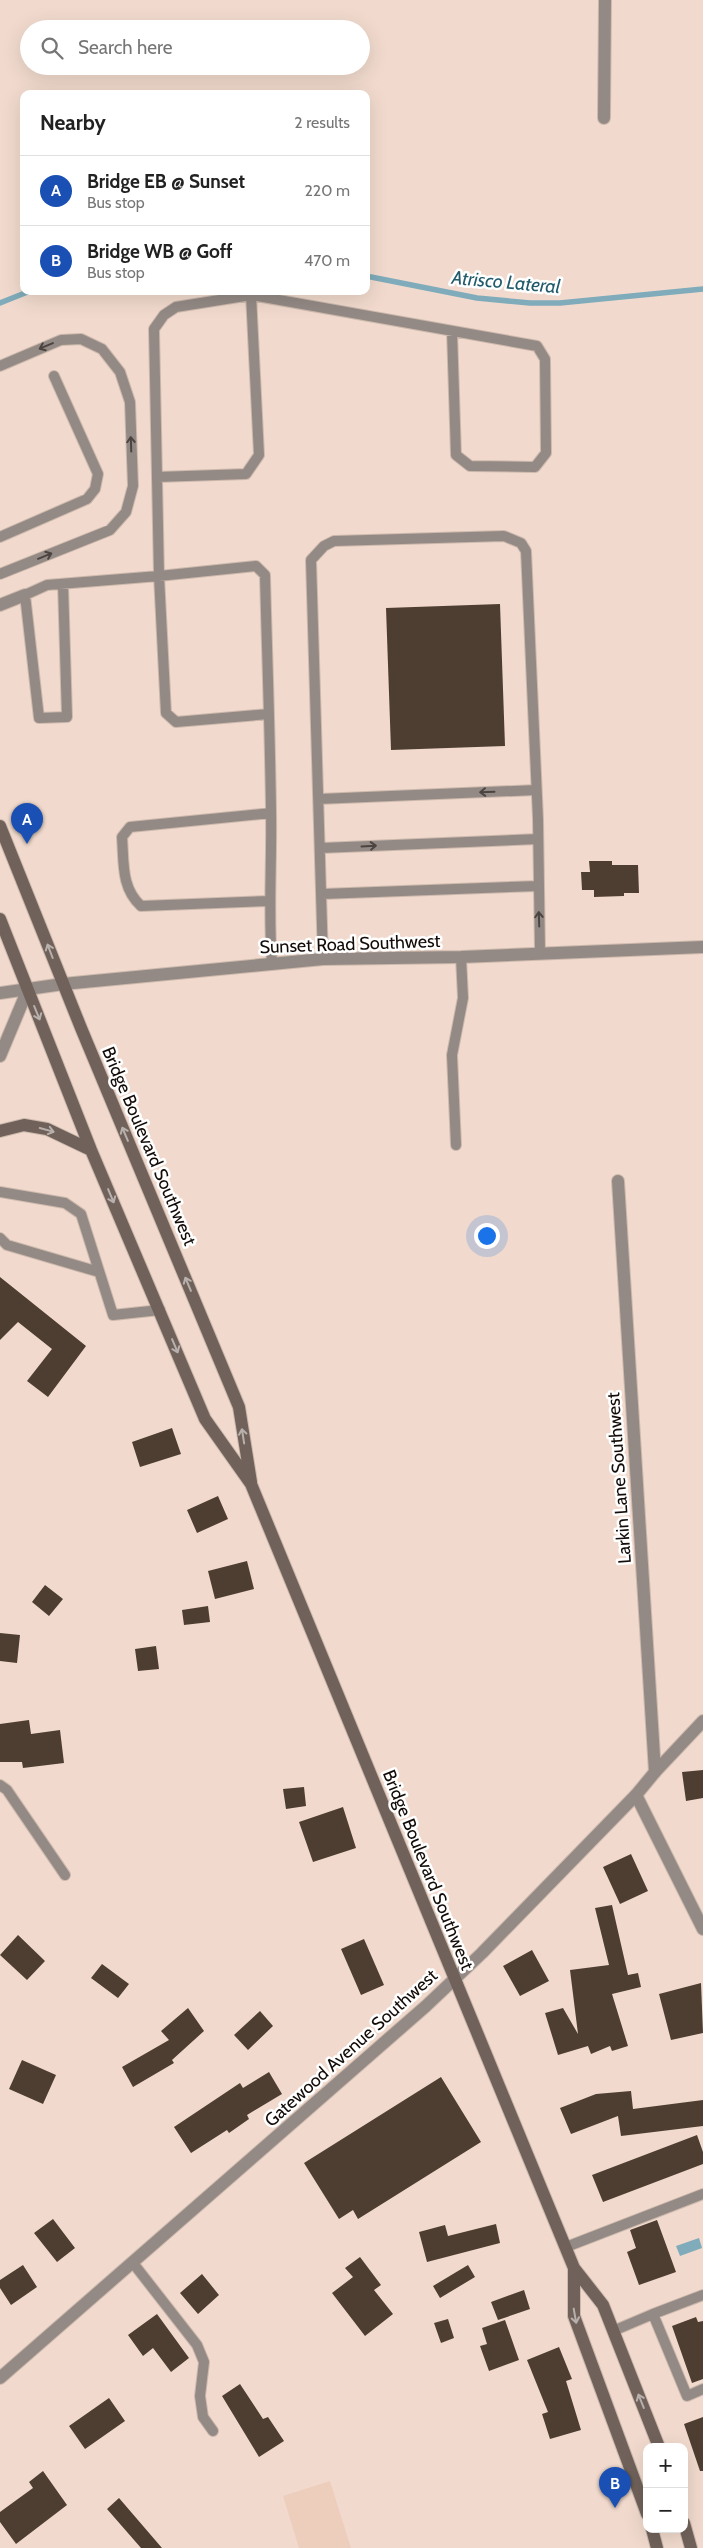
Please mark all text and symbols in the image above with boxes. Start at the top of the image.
search box [20,20,370,75]
icon: search [38,34,66,62]
text: Search here [78,36,172,59]
text: Nearby [40,110,106,135]
text: 2 results [294,113,350,132]
text: Bridge EB @ Sunset [87,170,245,193]
text: A [51,181,61,200]
text: 220 m [304,181,350,200]
text: Bus stop [87,193,145,212]
text: Bridge WB @ Goff [87,240,233,263]
text: B [51,251,61,270]
text: 470 m [304,251,350,270]
text: Bus stop [87,263,145,282]
water label: Atrisco Lateral [450,266,562,298]
one-way arrow [39,342,54,352]
one-way arrow [127,436,136,452]
one-way arrow [37,551,52,560]
one-way arrow [479,787,496,797]
pin: A [11,803,43,844]
one-way arrow [360,841,377,851]
one-way arrow [534,911,544,928]
street label: Sunset Road Southwest [259,930,441,958]
one-way arrow [45,944,54,960]
one-way arrow [33,1005,43,1020]
street label: Bridge Boulevard Southwest [97,1043,201,1249]
one-way arrow [39,1125,55,1135]
one-way arrow [120,1127,129,1142]
one-way arrow [107,1188,116,1204]
your location [474,1223,500,1249]
one-way arrow [182,1277,192,1292]
one-way arrow [170,1338,180,1353]
street label: Larkin Lane Southwest [602,1392,636,1564]
one-way arrow [238,1428,248,1444]
street label: Bridge Boulevard Southwest [378,1767,478,1973]
street label: Gatewood Avenue Southwest [260,1965,442,2131]
one-way arrow [571,2308,581,2324]
one-way arrow [636,2394,645,2409]
map controls [643,2443,688,2533]
button: + [643,2443,688,2488]
pin: B [599,2467,631,2508]
button: − [643,2488,688,2533]

